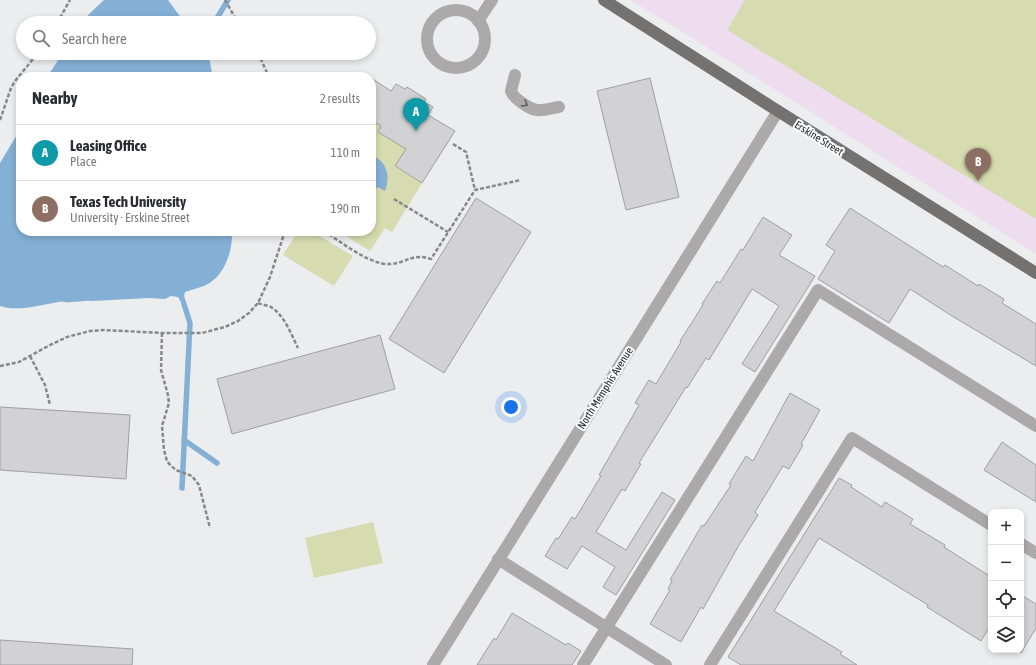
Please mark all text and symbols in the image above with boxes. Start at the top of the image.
search box [16,16,376,60]
icon: search [30,27,52,49]
text: Search here [62,30,127,47]
text: Nearby [32,88,78,108]
text: 2 results [320,91,360,106]
pin: A [403,98,429,131]
one-way arrow [521,99,528,107]
street label: Erskine Street [793,118,845,158]
text: Leasing Office [70,137,147,154]
text: A [42,145,48,160]
text: 110 m [331,145,360,160]
pin: B [965,148,991,181]
text: Place [70,154,97,169]
text: Texas Tech University [70,193,186,210]
text: B [42,201,48,216]
text: 190 m [331,201,360,216]
text: University · Erskine Street [70,210,190,225]
street label: North Memphis Avenue [575,345,635,431]
your location [501,397,521,417]
map controls [988,509,1024,653]
button: + [988,509,1024,545]
button: − [988,545,1024,581]
button: locate [988,581,1024,617]
button: layers [988,617,1024,653]

